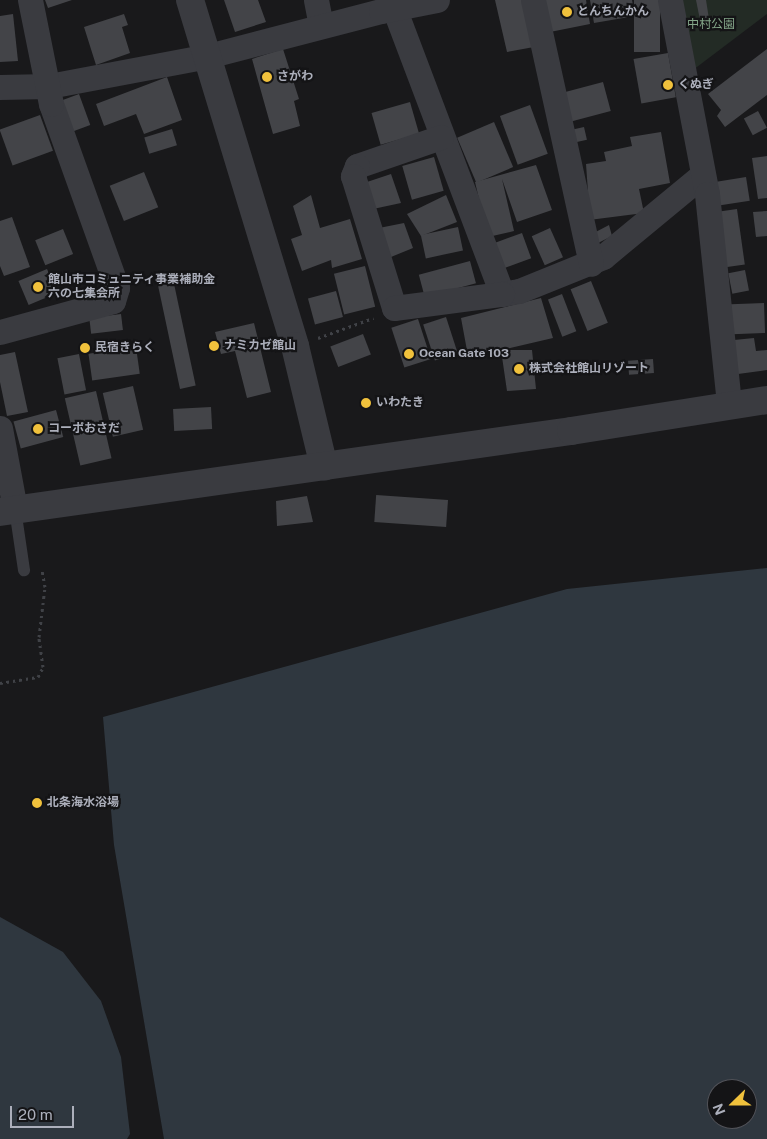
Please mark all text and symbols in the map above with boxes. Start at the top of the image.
place label: とんちんかん [577,5,649,19]
marker: とんちんかん [561,6,573,18]
park label: 中村公園 [687,18,735,32]
place label: さがわ [277,70,313,84]
marker: さがわ [261,71,273,83]
place label: くぬぎ [678,78,714,92]
marker: くぬぎ [662,79,674,91]
place label: 館山市コミュニティ事業補助金 六の七集会所 [48,273,216,301]
marker: 館山市コミュニティ事業補助金 六の七集会所 [32,281,44,293]
place label: ナミカゼ館山 [224,339,296,353]
marker: ナミカゼ館山 [208,340,220,352]
place label: 民宿きらく [95,341,155,355]
marker: 民宿きらく [79,342,91,354]
place label: Ocean Gate 103 [419,347,509,361]
marker: Ocean Gate 103 [403,348,415,360]
place label: 株式会社館山リゾート [529,362,649,376]
marker: 株式会社館山リゾート [513,363,525,375]
place label: いわたき [376,396,424,410]
marker: いわたき [360,397,372,409]
place label: コーポおさだ [48,422,120,436]
marker: コーポおさだ [32,423,44,435]
place label: 北条海水浴場 [47,796,119,810]
marker: 北条海水浴場 [31,797,43,809]
north arrow [707,1079,757,1129]
scale bar [12,1096,76,1128]
text: N [710,1101,728,1117]
text: 20 m [18,1106,53,1123]

